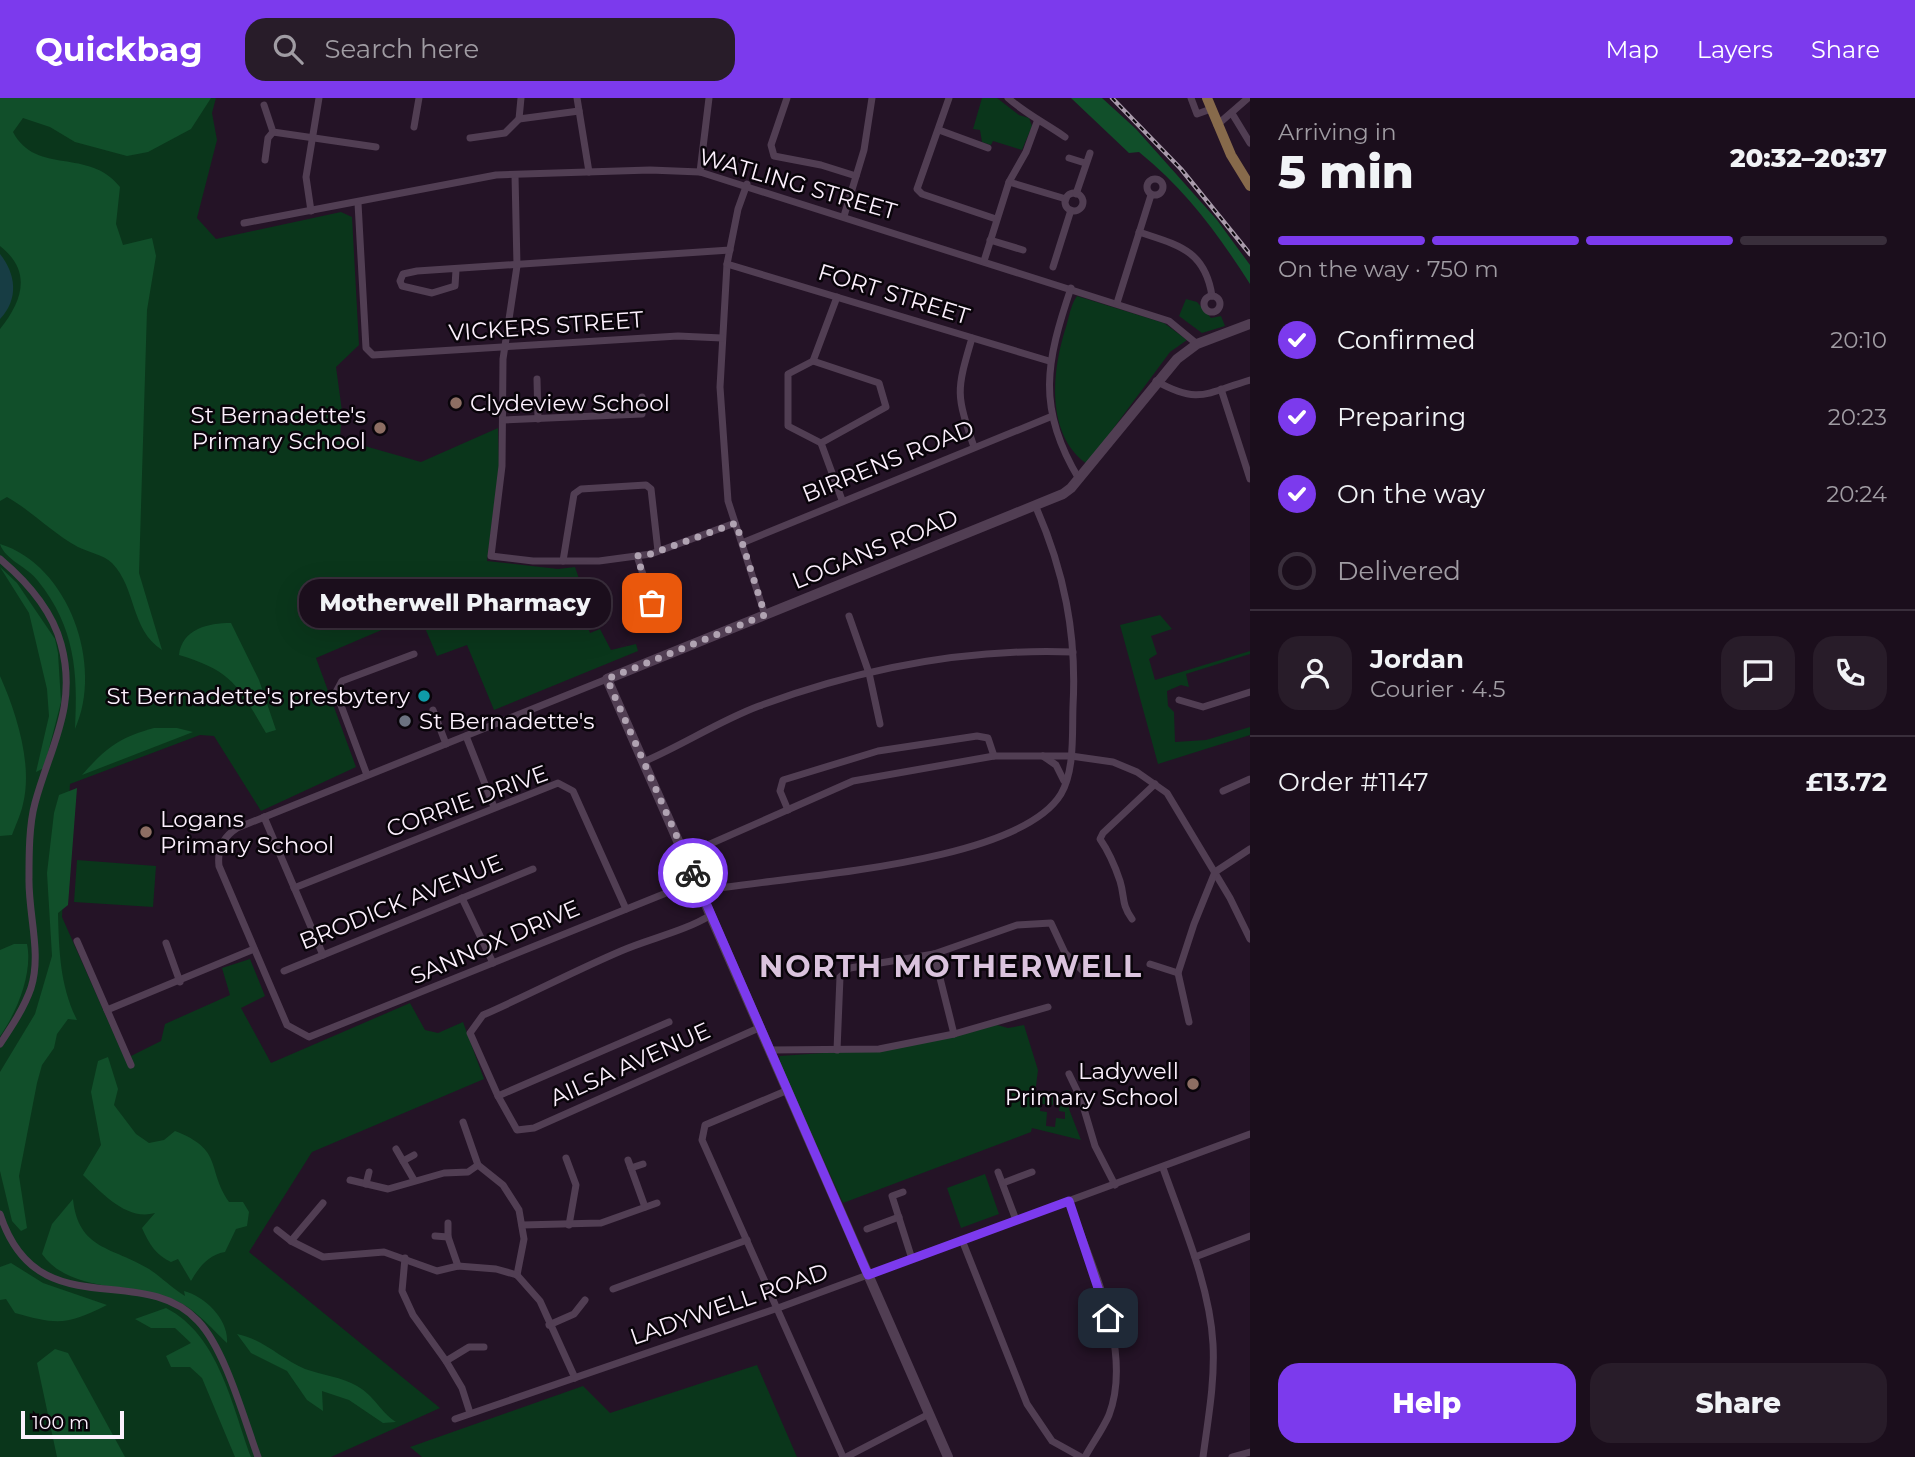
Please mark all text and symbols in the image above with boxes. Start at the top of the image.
search box [245,18,735,81]
text: Quickbag [35,29,203,69]
icon: search [269,30,307,68]
text: Search here [325,33,479,65]
text: Map [1605,35,1659,64]
text: Layers [1697,35,1773,64]
text: Share [1811,35,1880,64]
text: Arriving in [1278,118,1397,146]
street label: WATLING STREET [696,142,901,226]
text: 20:32–20:37 [1730,142,1887,174]
text: 5 min [1278,143,1414,200]
text: On the way · 750 m [1278,255,1499,283]
street label: FORT STREET [815,258,974,331]
street label: VICKERS STREET [448,305,645,347]
icon: check [1278,321,1316,359]
text: Confirmed [1337,324,1476,356]
text: 20:10 [1830,326,1887,354]
place label: Clydeview School [470,389,670,417]
marker: Clydeview School [448,395,464,411]
icon: check [1278,398,1316,436]
place label: St Bernadette's Primary School [190,401,366,455]
text: Preparing [1337,401,1466,433]
text: 20:23 [1828,403,1887,431]
street label: BIRRENS ROAD [798,414,978,508]
marker: St Bernadette's Primary School [372,420,388,436]
icon: check [1278,475,1316,513]
text: On the way [1337,478,1485,510]
text: 20:24 [1826,480,1887,508]
street label: LOGANS ROAD [788,503,962,595]
text: Delivered [1337,555,1461,587]
pin [622,573,682,633]
callout: Motherwell Pharmacy [298,578,610,628]
icon: bag [633,584,671,622]
text: Motherwell Pharmacy [320,589,590,617]
button: person [1278,636,1352,710]
button: chat [1721,636,1795,710]
button: phone [1813,636,1887,710]
text: Jordan [1370,643,1464,675]
text: Courier · 4.5 [1370,675,1505,703]
place label: St Bernadette's presbytery [107,682,411,710]
marker: St Bernadette's presbytery [416,688,432,704]
place label: St Bernadette's [419,707,595,735]
marker: St Bernadette's [397,713,413,729]
street label: CORRIE DRIVE [382,759,552,843]
text: Order #1147 [1278,766,1429,798]
text: £13.72 [1806,766,1887,798]
place label: Logans Primary School [160,805,334,859]
marker: Logans Primary School [138,824,154,840]
courier [658,838,728,908]
street label: BRODICK AVENUE [295,848,507,956]
icon: bike [674,854,712,892]
street label: SANNOX DRIVE [406,894,584,990]
district label: NORTH MOTHERWELL [759,948,1143,985]
street label: AILSA AVENUE [545,1016,715,1112]
place label: Ladywell Primary School [1005,1057,1179,1111]
marker: Ladywell Primary School [1185,1076,1201,1092]
street label: LADYWELL ROAD [626,1257,832,1351]
pin [1078,1288,1138,1348]
icon: home [1089,1299,1127,1337]
button: Help [1278,1363,1576,1443]
button: Share [1590,1363,1887,1443]
scale bar [21,1408,124,1440]
text: 100 m [32,1411,89,1434]

